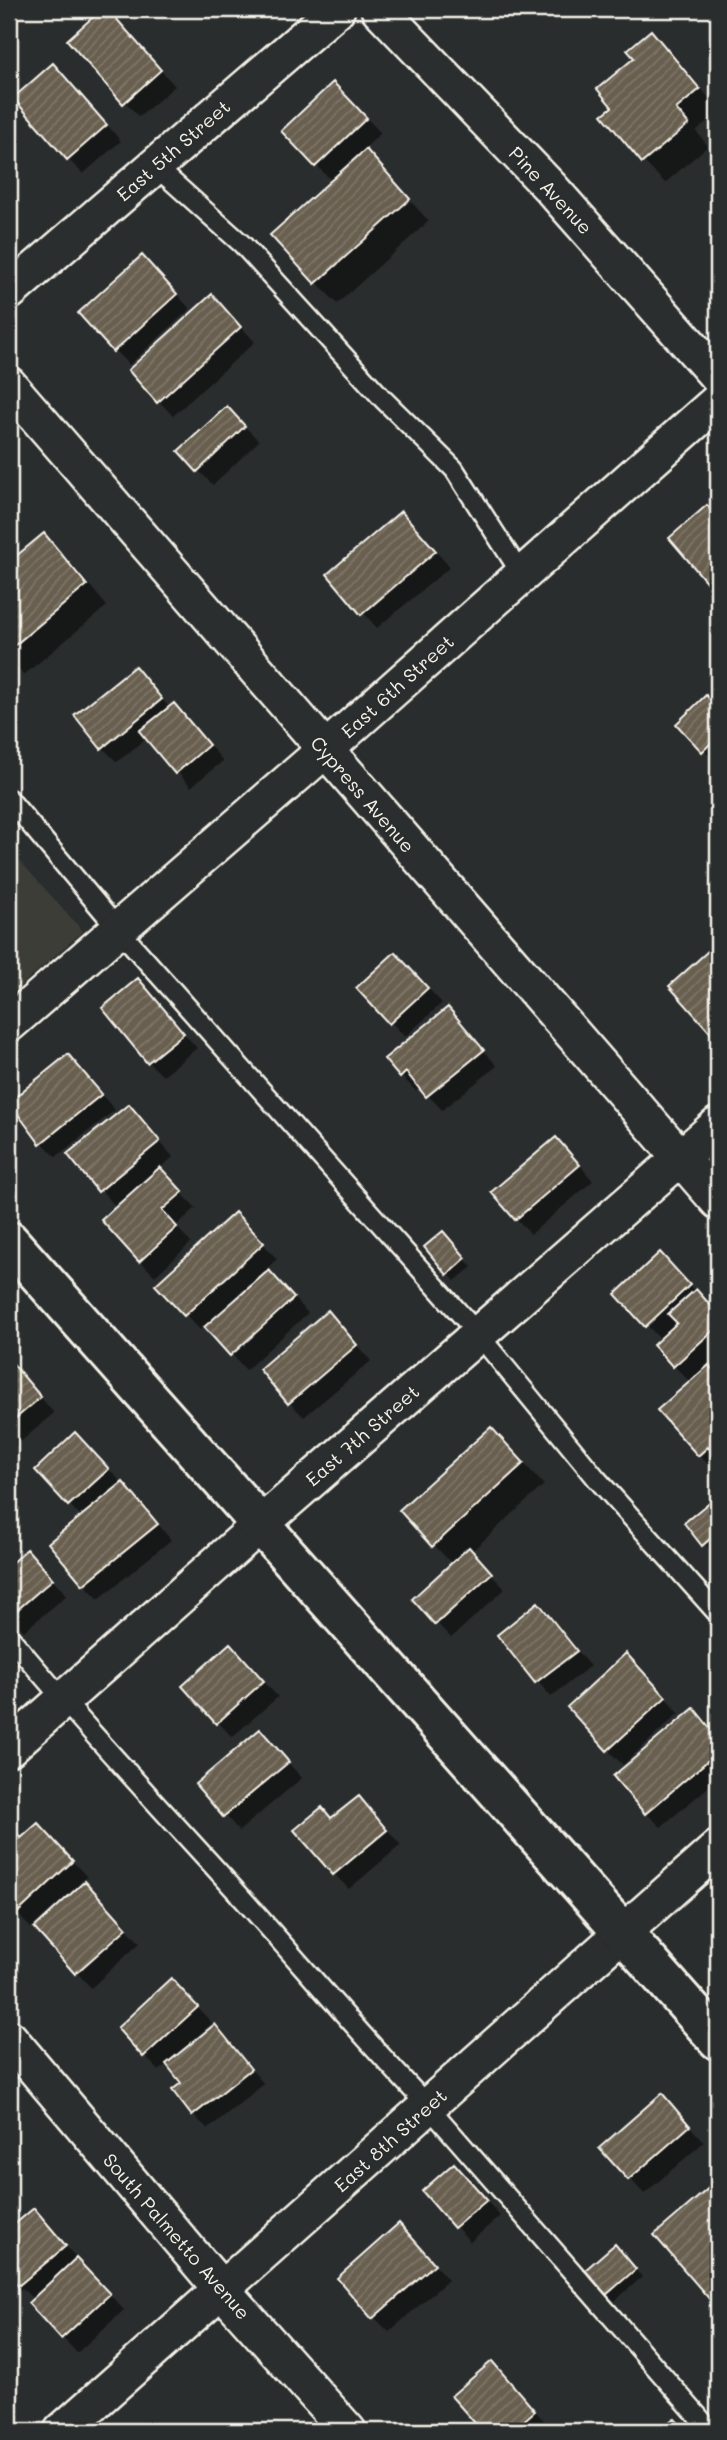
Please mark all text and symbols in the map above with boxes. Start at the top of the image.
street label: East 5th Street [111,94,235,206]
street label: Pine Avenue [504,141,598,239]
street label: East 6th Street [335,629,459,743]
street label: Cypress Avenue [305,730,421,858]
street label: East 7th Street [300,1379,424,1491]
street label: East 8th Street [328,2083,452,2197]
street label: South Palmetto Avenue [98,2148,256,2324]

